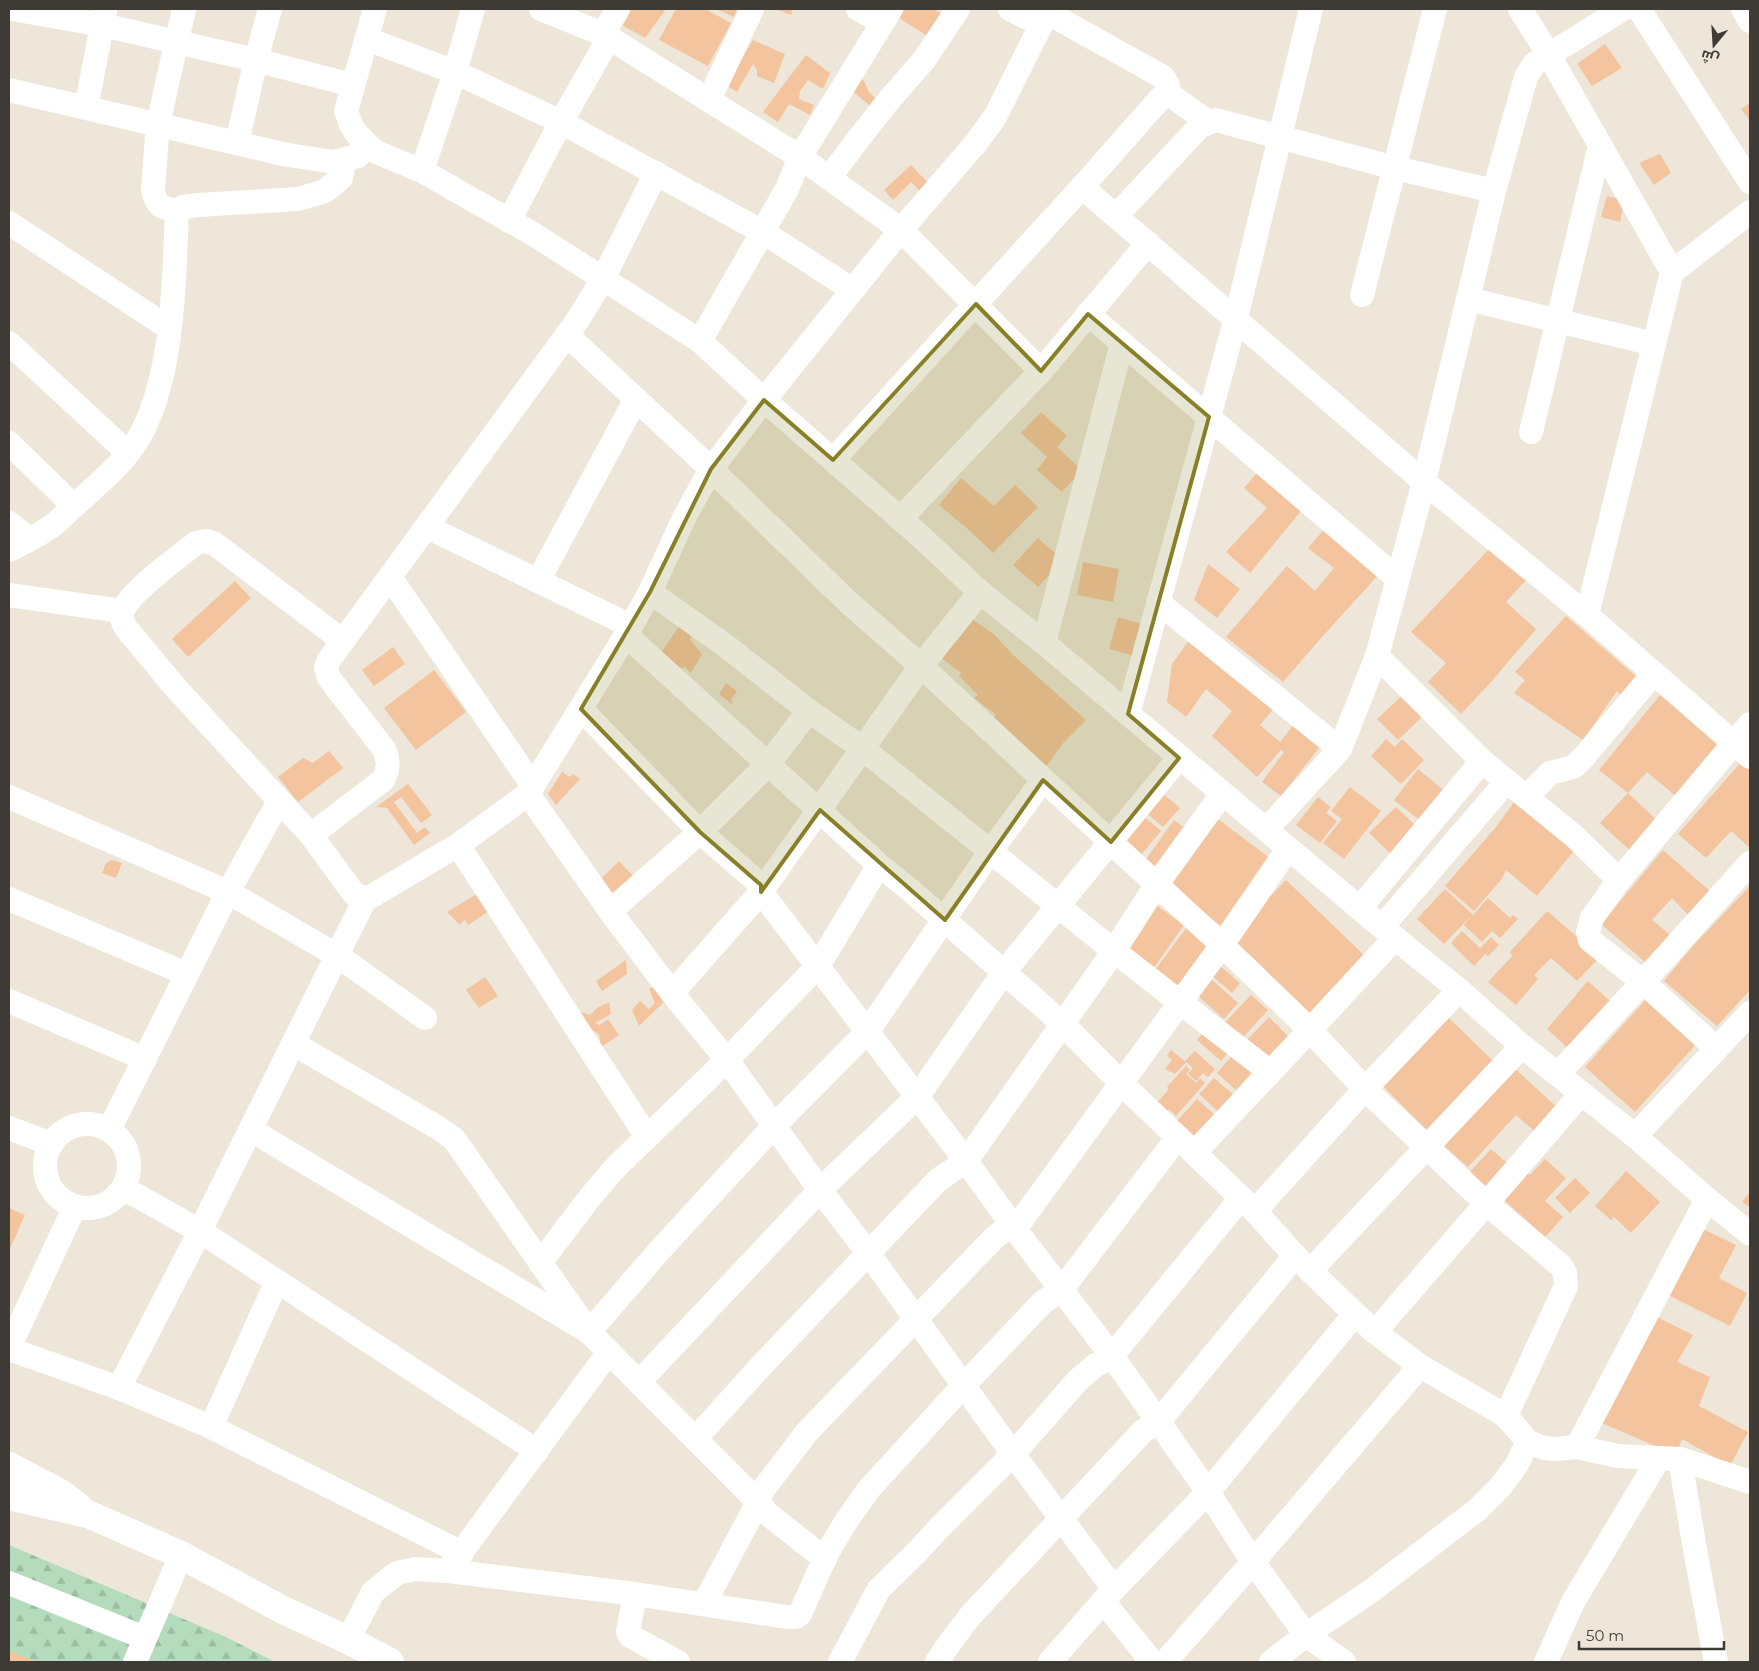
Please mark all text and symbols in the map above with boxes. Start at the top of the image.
north arrow [1689,20,1739,70]
text: ش [1699,46,1721,69]
scale bar [1579,1618,1724,1650]
text: 50 m [1586,1626,1624,1645]

